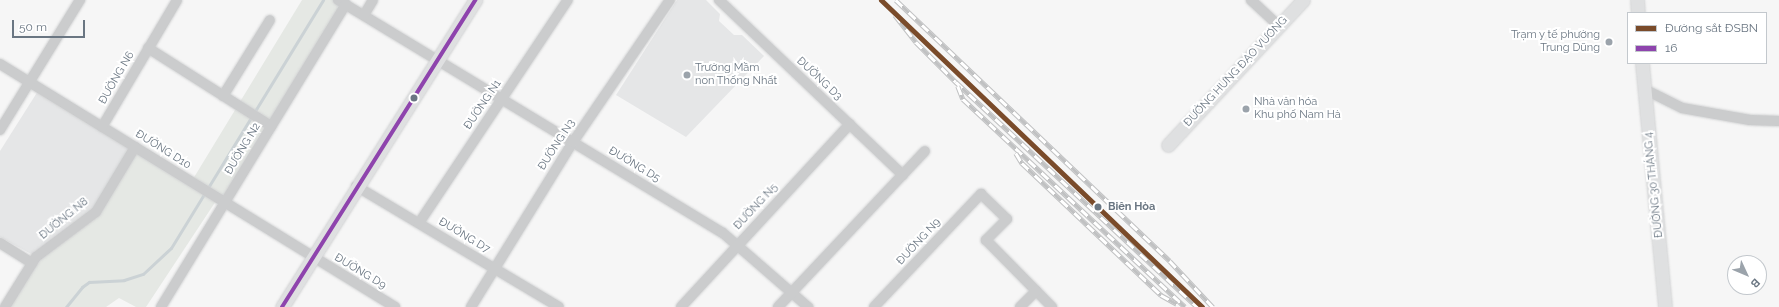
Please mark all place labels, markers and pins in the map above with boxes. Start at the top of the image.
place label: Trạm y tế phường Trung Dũng [1510,29,1600,55]
marker: Trạm y tế phường Trung Dũng [1603,36,1615,48]
place label: Trường Mầm non Thống Nhất [695,62,777,88]
marker: Trường Mầm non Thống Nhất [682,70,692,80]
unlabelled marker [409,93,419,103]
place label: Nhà văn hóa Khu phố Nam Hà [1254,96,1341,122]
marker: Nhà văn hóa Khu phố Nam Hà [1241,104,1251,114]
marker: Biên Hòa [1091,200,1105,214]
place label: Biên Hòa [1108,200,1155,214]

